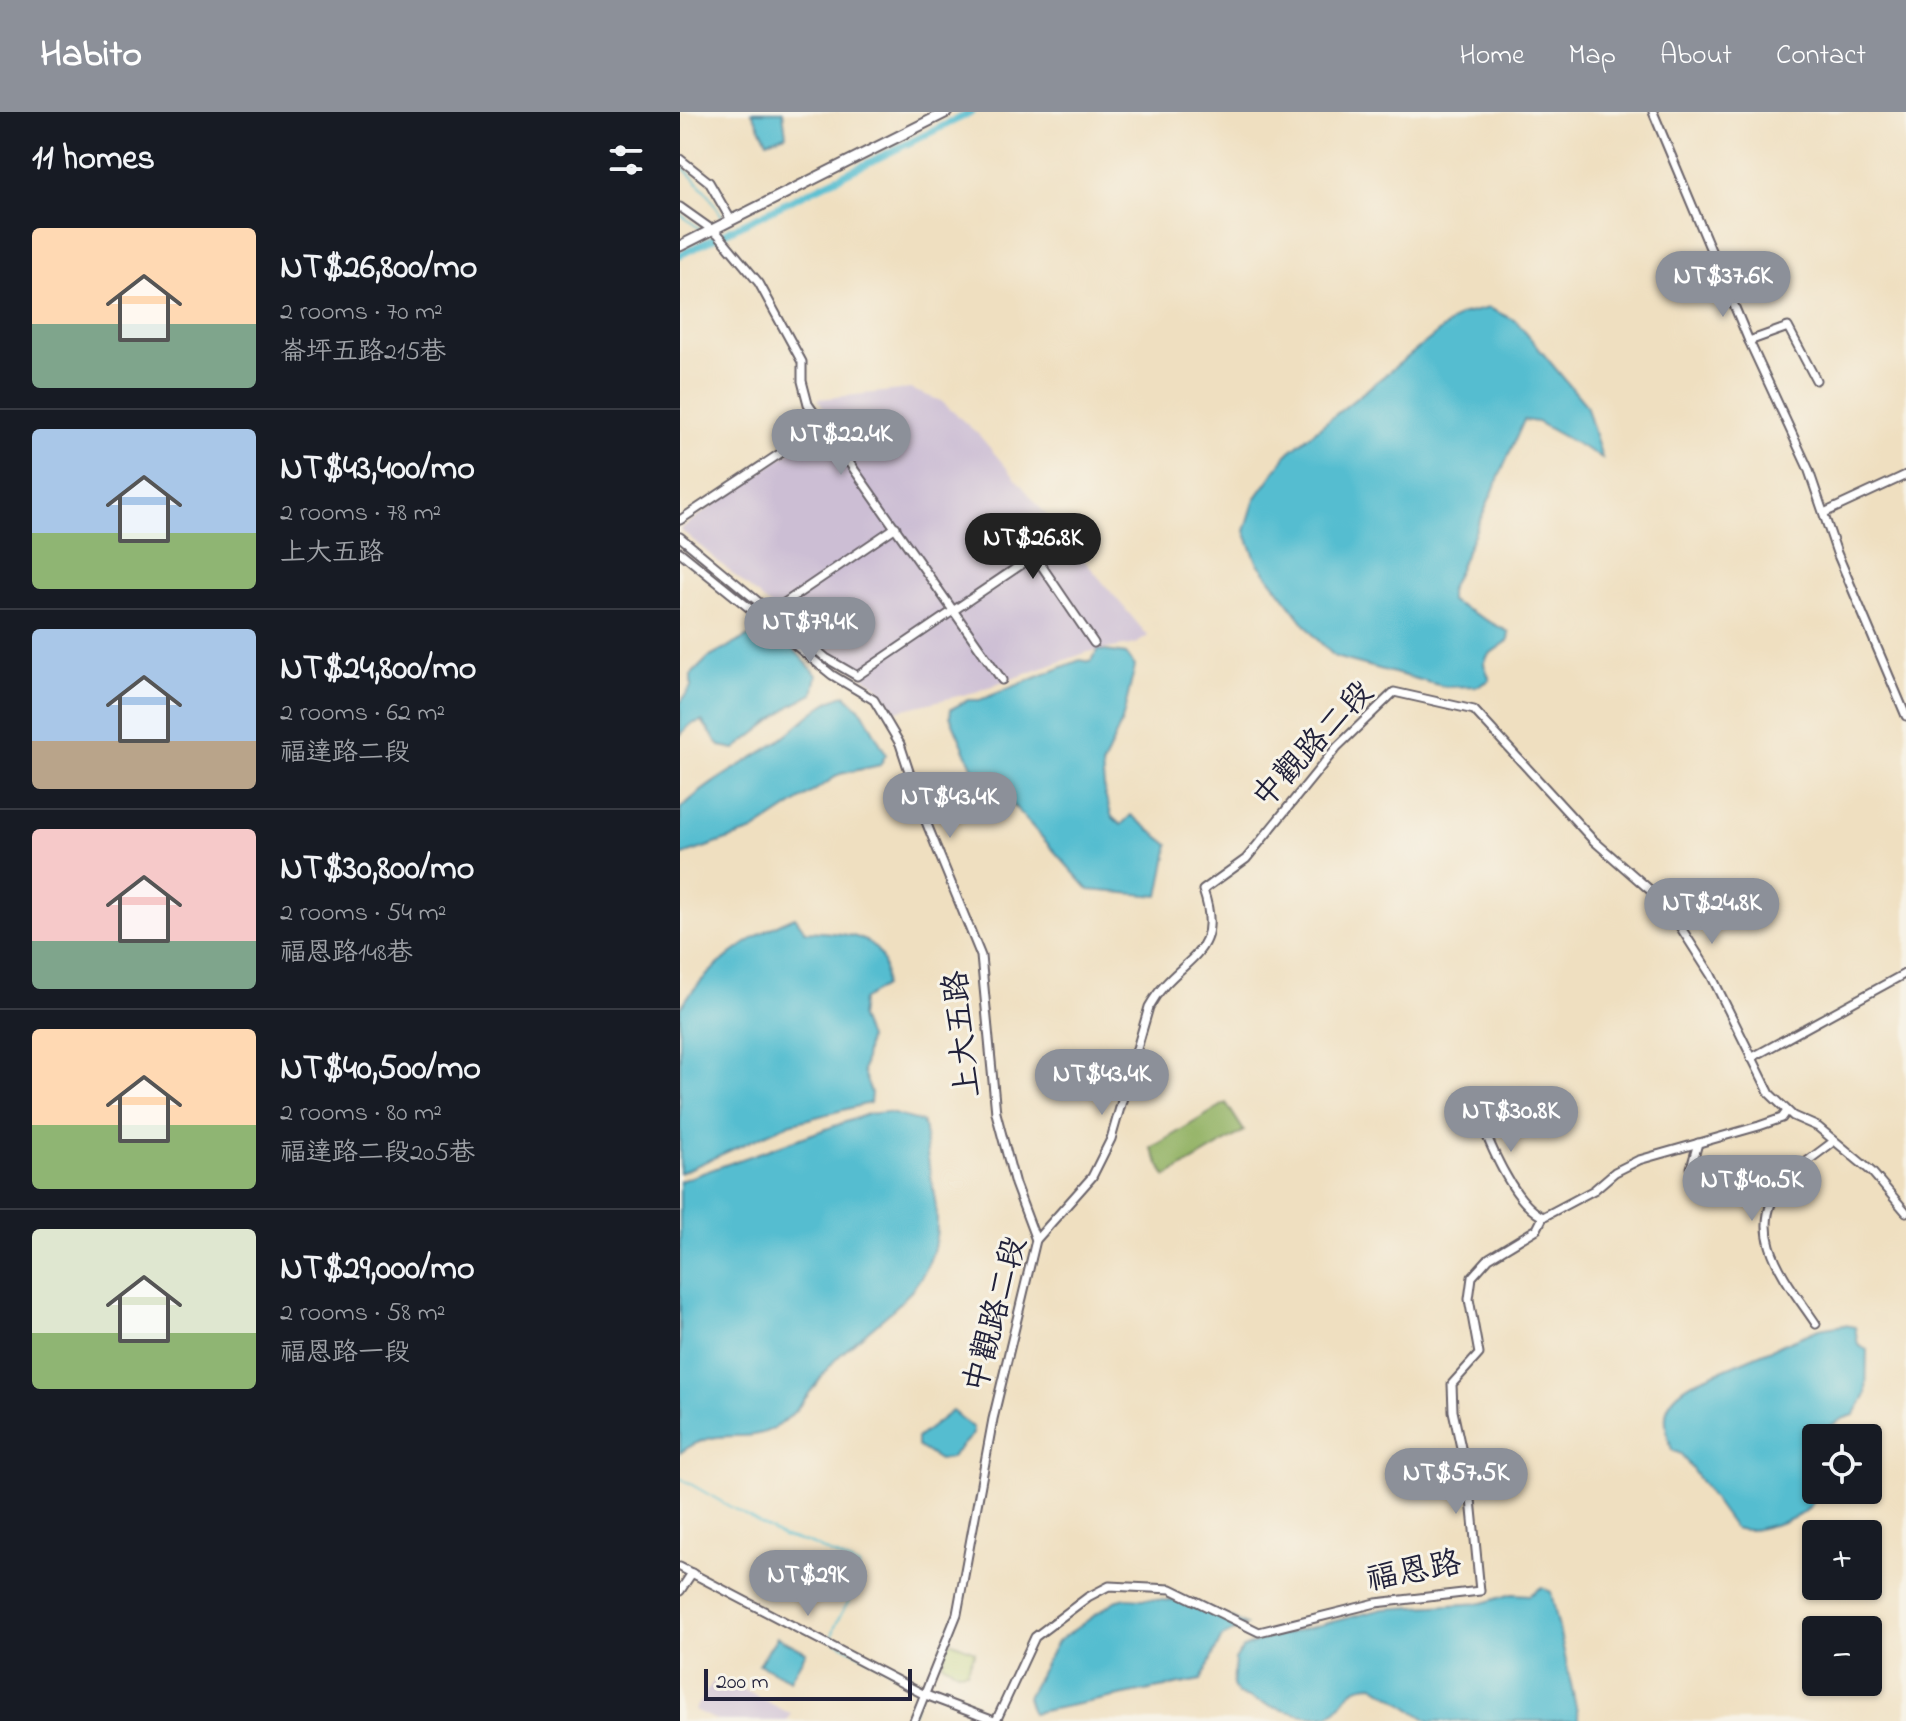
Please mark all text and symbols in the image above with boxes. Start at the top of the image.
text: Habito [40,28,142,84]
text: Home [1459,36,1525,77]
text: Map [1569,36,1616,77]
text: About [1660,36,1732,77]
text: Contact [1776,36,1866,77]
text: 11 homes [32,135,155,185]
icon: filters [604,138,648,182]
text: NT$26,800/mo [280,244,477,294]
pin: NT$37.6K [1640,251,1806,319]
text: NT$37.6K [1674,258,1772,296]
icon: home [96,260,192,356]
text: 2 rooms · 70 m² [280,294,443,332]
text: 崙坪五路215巷 [280,334,446,372]
pin: NT$22.4K [758,409,924,477]
text: NT$22.4K [790,416,892,454]
text: NT$43,400/mo [280,445,475,495]
icon: home [96,461,192,557]
text: 2 rooms · 78 m² [280,495,441,533]
pin: NT$26.8K [950,513,1116,581]
text: NT$26.8K [983,520,1083,558]
text: 上大五路 [280,535,384,573]
pin: NT$79.4K [727,597,893,665]
text: NT$79.4K [762,604,858,642]
text: NT$24,800/mo [280,645,477,695]
icon: home [96,661,192,757]
street label: 中觀路二段 [1242,671,1386,821]
text: 2 rooms · 62 m² [280,695,445,733]
text: 福達路二段 [280,735,410,773]
pin: NT$43.4K [867,772,1033,840]
text: NT$43.4K [901,779,999,817]
text: NT$30,800/mo [280,845,474,895]
icon: home [96,861,192,957]
pin: NT$24.8K [1629,878,1795,946]
text: NT$24.8K [1662,885,1762,923]
text: 2 rooms · 54 m² [280,895,446,933]
text: 福恩路148巷 [280,935,413,973]
street label: 上大五路 [934,968,994,1100]
text: NT$40,500/mo [280,1045,481,1095]
pin: NT$43.4K [1019,1049,1185,1117]
text: NT$43.4K [1053,1056,1151,1094]
icon: home [96,1061,192,1157]
pin: NT$30.8K [1428,1086,1594,1154]
text: NT$30.8K [1462,1093,1560,1131]
text: 2 rooms · 80 m² [280,1095,442,1133]
text: 福達路二段205巷 [280,1135,475,1173]
pin: NT$40.5K [1669,1155,1835,1223]
text: NT$40.5K [1701,1162,1803,1200]
street label: 中觀路二段 [954,1232,1040,1398]
text: NT$29,000/mo [280,1245,475,1295]
icon: home [96,1261,192,1357]
text: 2 rooms · 58 m² [280,1295,446,1333]
text: 福恩路一段 [280,1335,410,1373]
map controls [1802,1424,1882,1696]
button: locate [1802,1424,1882,1504]
pin: NT$57.5K [1373,1448,1539,1516]
text: NT$57.5K [1403,1455,1509,1493]
button: + [1802,1520,1882,1600]
street label: 福恩路 [1362,1541,1466,1605]
pin: NT$29K [743,1550,873,1618]
text: NT$29K [767,1557,849,1595]
button: − [1802,1616,1882,1696]
scale bar [704,1665,912,1701]
text: 200 m [716,1667,769,1699]

